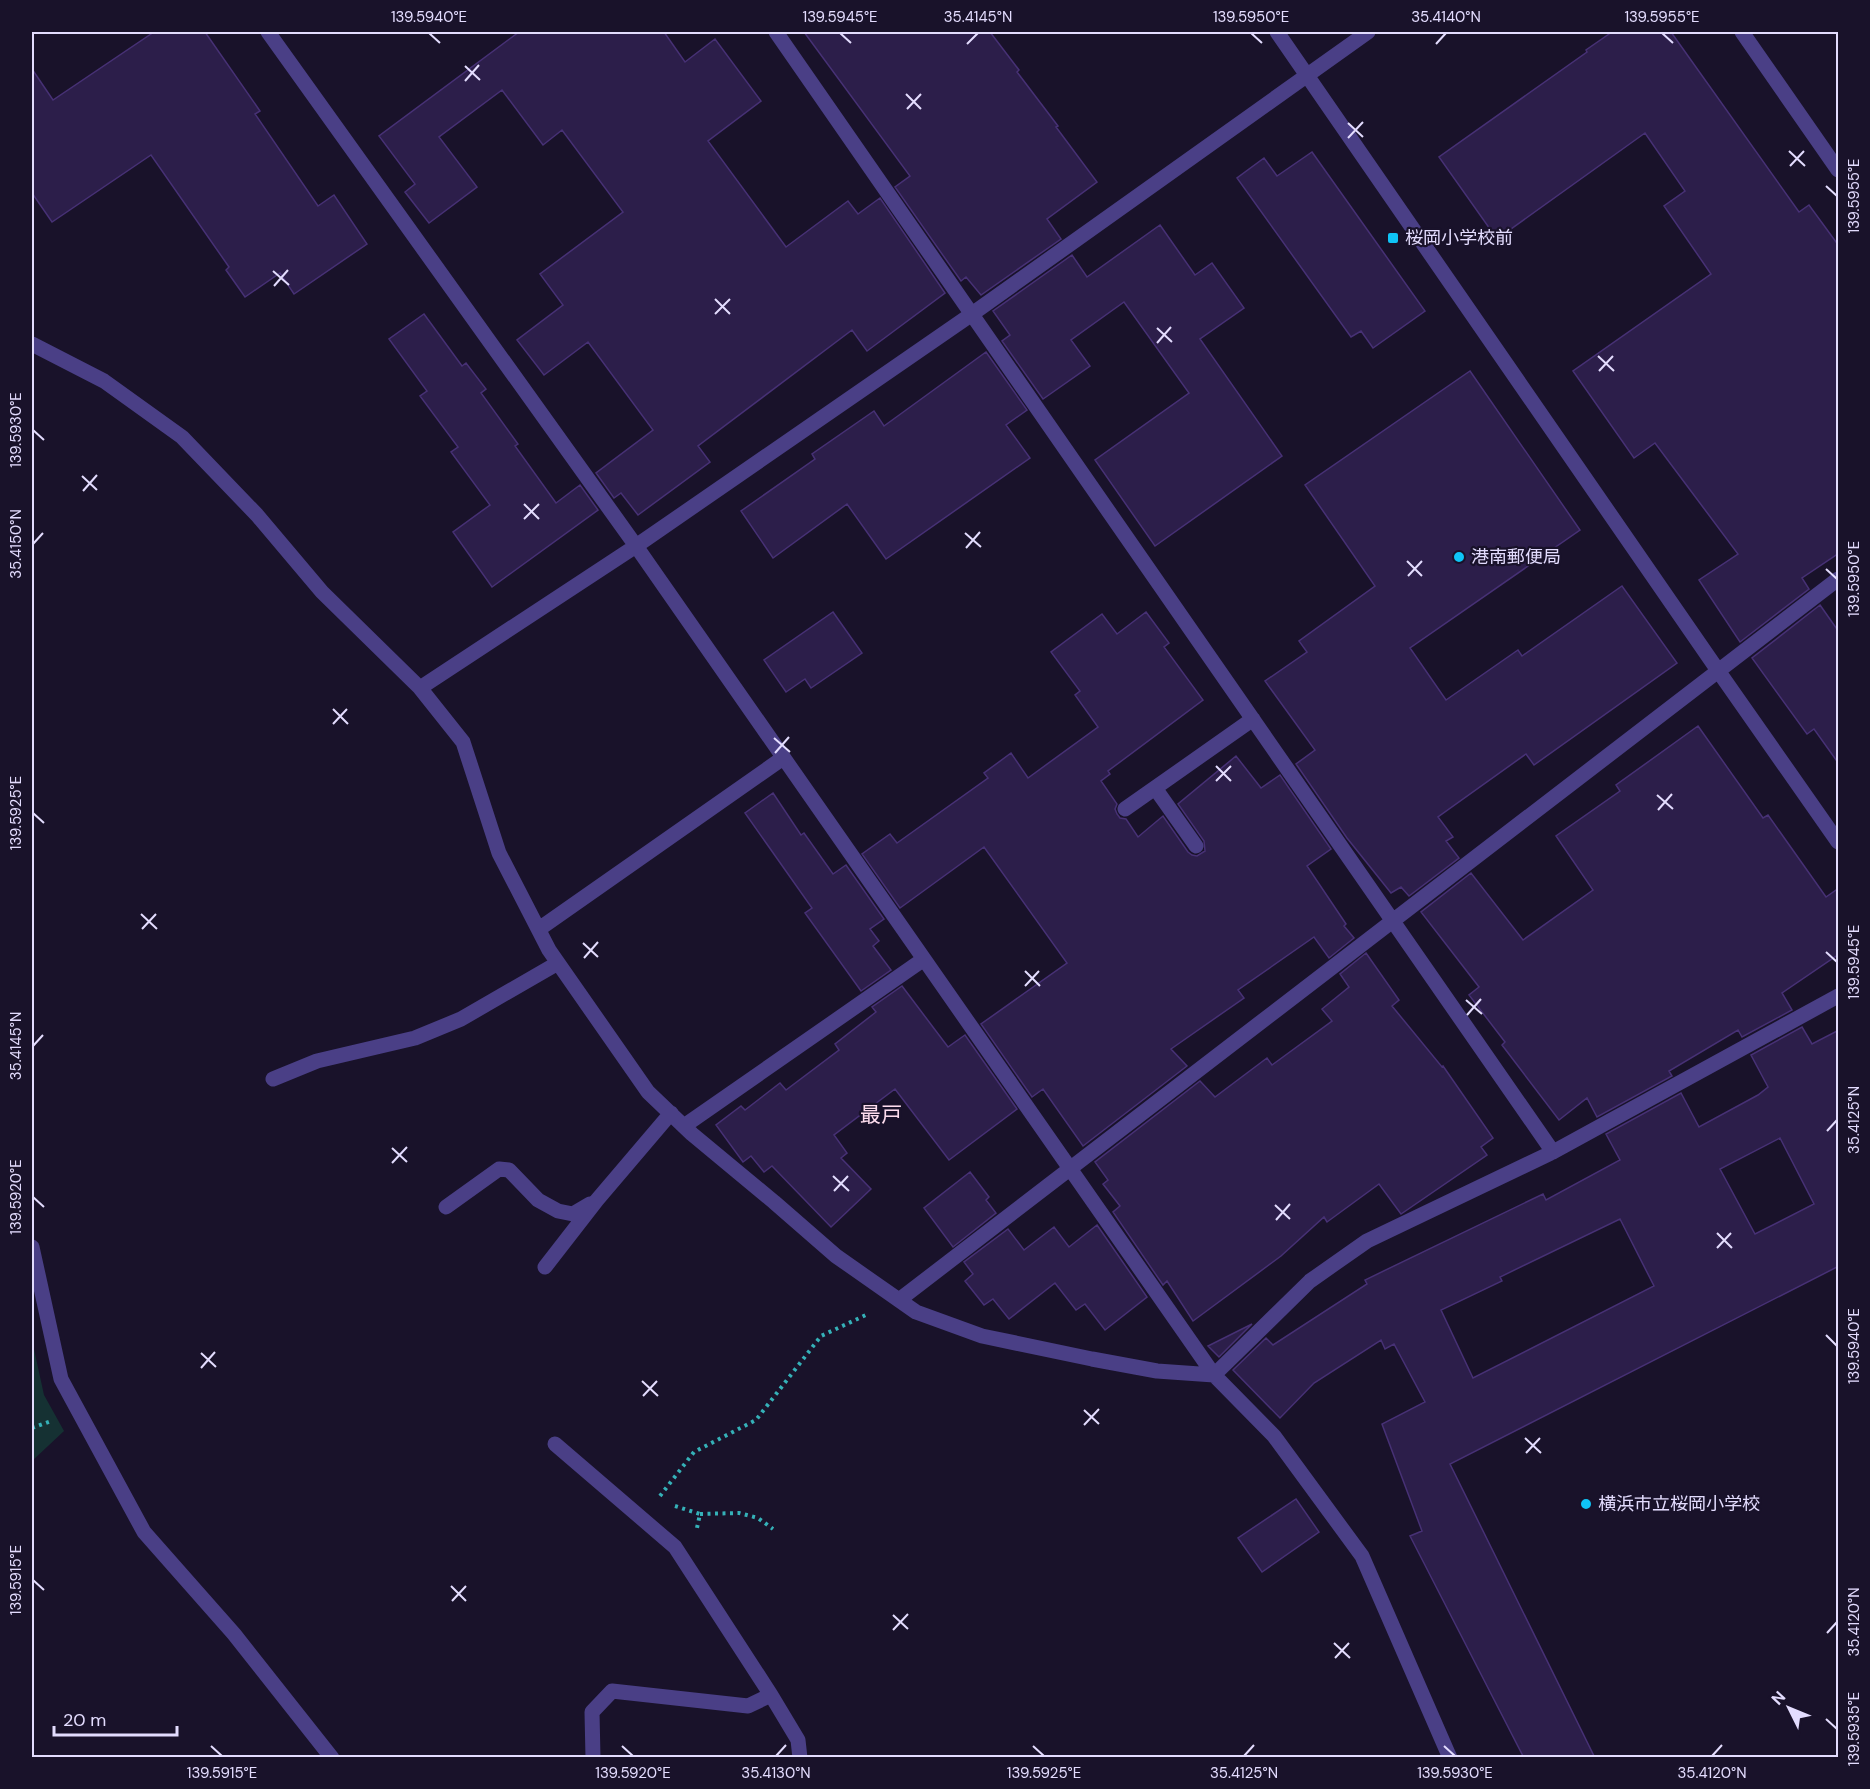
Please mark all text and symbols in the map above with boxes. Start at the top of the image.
text: 139.5940°E [391,7,467,27]
text: 139.5945°E [802,7,878,27]
text: 35.4145°N [944,7,1012,27]
text: 139.5950°E [1213,7,1289,27]
text: 35.4140°N [1411,7,1481,27]
text: 139.5955°E [1624,7,1700,27]
text: 139.5955°E [1844,158,1864,234]
place label: 桜岡小学校前 [1405,226,1513,250]
marker: 桜岡小学校前 [1386,231,1400,245]
text: 139.5930°E [6,392,26,468]
text: 35.4150°N [6,509,26,579]
text: 139.5950°E [1844,541,1864,617]
place label: 港南郵便局 [1471,545,1561,569]
marker: 港南郵便局 [1452,550,1466,564]
text: 139.5925°E [6,776,26,850]
text: 139.5945°E [1844,924,1864,1000]
text: 35.4145°N [6,1012,26,1080]
text: 35.4125°N [1844,1086,1864,1154]
district label: 最戸 [860,1101,902,1129]
text: 139.5920°E [6,1159,26,1235]
text: 139.5940°E [1844,1308,1864,1384]
place label: 横浜市立桜岡小学校 [1598,1492,1760,1516]
marker: 横浜市立桜岡小学校 [1579,1497,1593,1511]
text: 139.5915°E [6,1545,26,1615]
text: 35.4120°N [1844,1587,1864,1657]
north arrow [1759,1678,1819,1738]
text: N [1767,1687,1790,1710]
text: 139.5935°E [1844,1692,1864,1766]
scale bar [54,1699,177,1737]
text: 20 m [63,1708,106,1732]
text: 139.5915°E [187,1763,257,1783]
text: 139.5920°E [595,1763,671,1783]
text: 35.4130°N [741,1763,811,1783]
text: 139.5925°E [1007,1763,1081,1783]
text: 35.4125°N [1210,1763,1278,1783]
text: 139.5930°E [1417,1763,1493,1783]
text: 35.4120°N [1677,1763,1747,1783]

